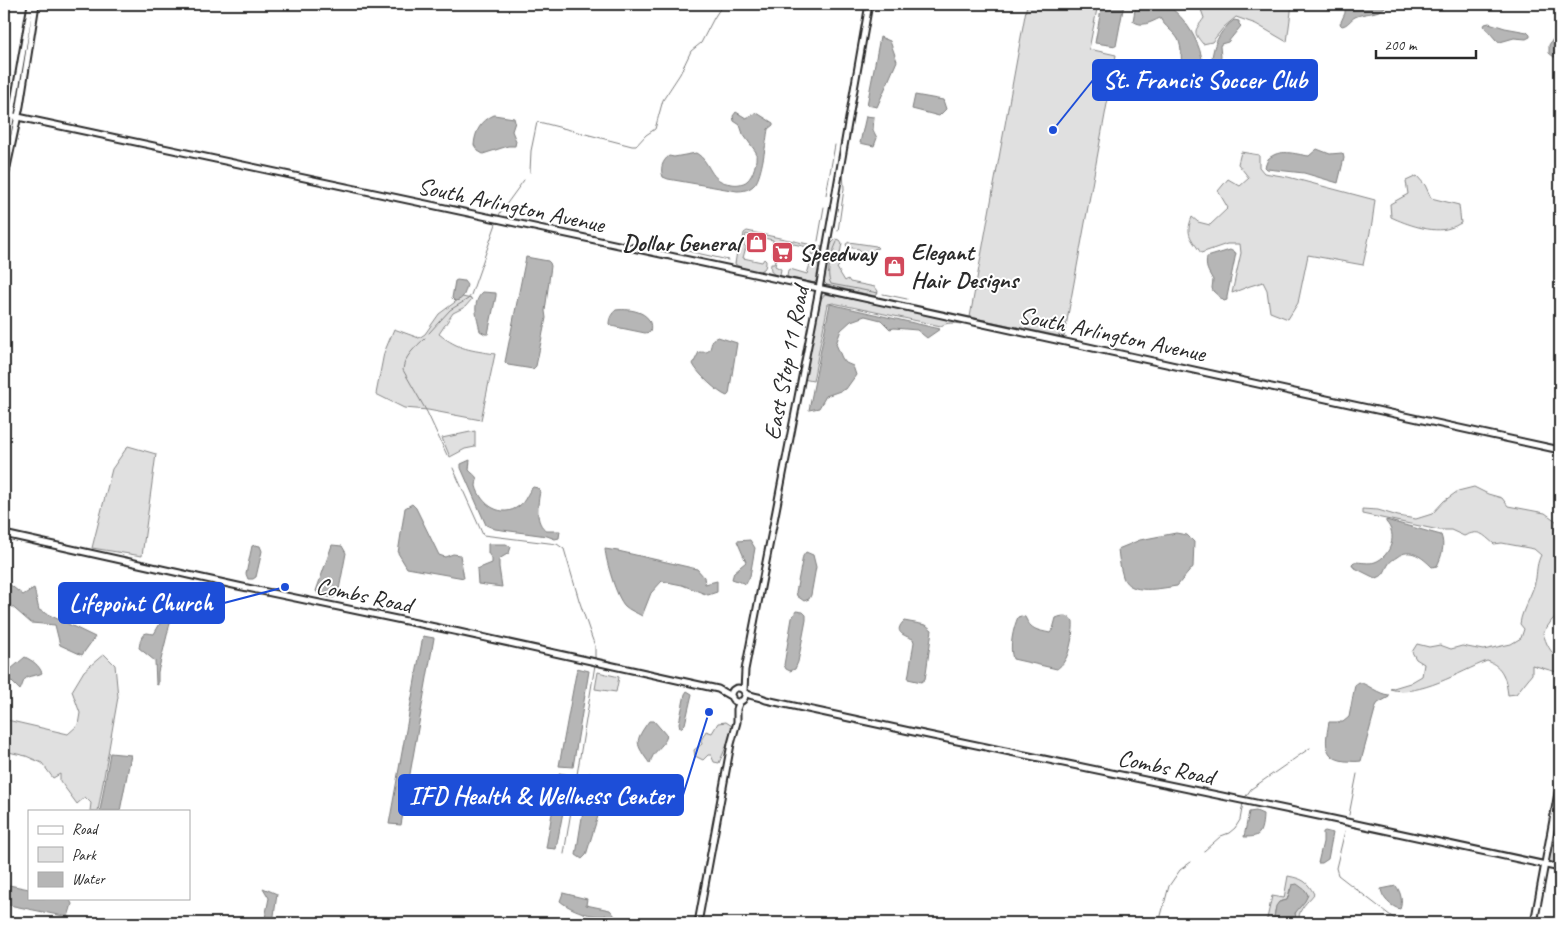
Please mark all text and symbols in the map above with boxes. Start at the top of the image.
scale bar [1376,28,1476,60]
text: 200 m [1384,36,1418,55]
callout: St. Francis Soccer Club [1093,60,1317,100]
text: St. Francis Soccer Club [1103,64,1309,96]
street label: South Arlington Avenue [415,171,609,240]
place label: Dollar General [622,228,745,258]
shop icon: Dollar General [744,231,768,255]
place label: Elegant Hair Designs [911,237,1021,295]
place label: Speedway [799,238,879,268]
supermarket icon: Speedway [771,241,795,265]
shop icon: Elegant Hair Designs [883,254,907,278]
street label: East Stop 11 Road [756,280,816,442]
street label: South Arlington Avenue [1016,300,1210,369]
street label: Combs Road [313,570,418,621]
callout: Lifepoint Church [59,583,224,623]
text: Lifepoint Church [69,587,214,619]
street label: Combs Road [1115,742,1220,793]
callout: IFD Health & Wellness Center [399,775,683,815]
text: IFD Health & Wellness Center [409,780,676,812]
legend [28,810,190,900]
text: Road [72,820,99,839]
text: Park [72,846,97,865]
text: Water [72,870,106,889]

